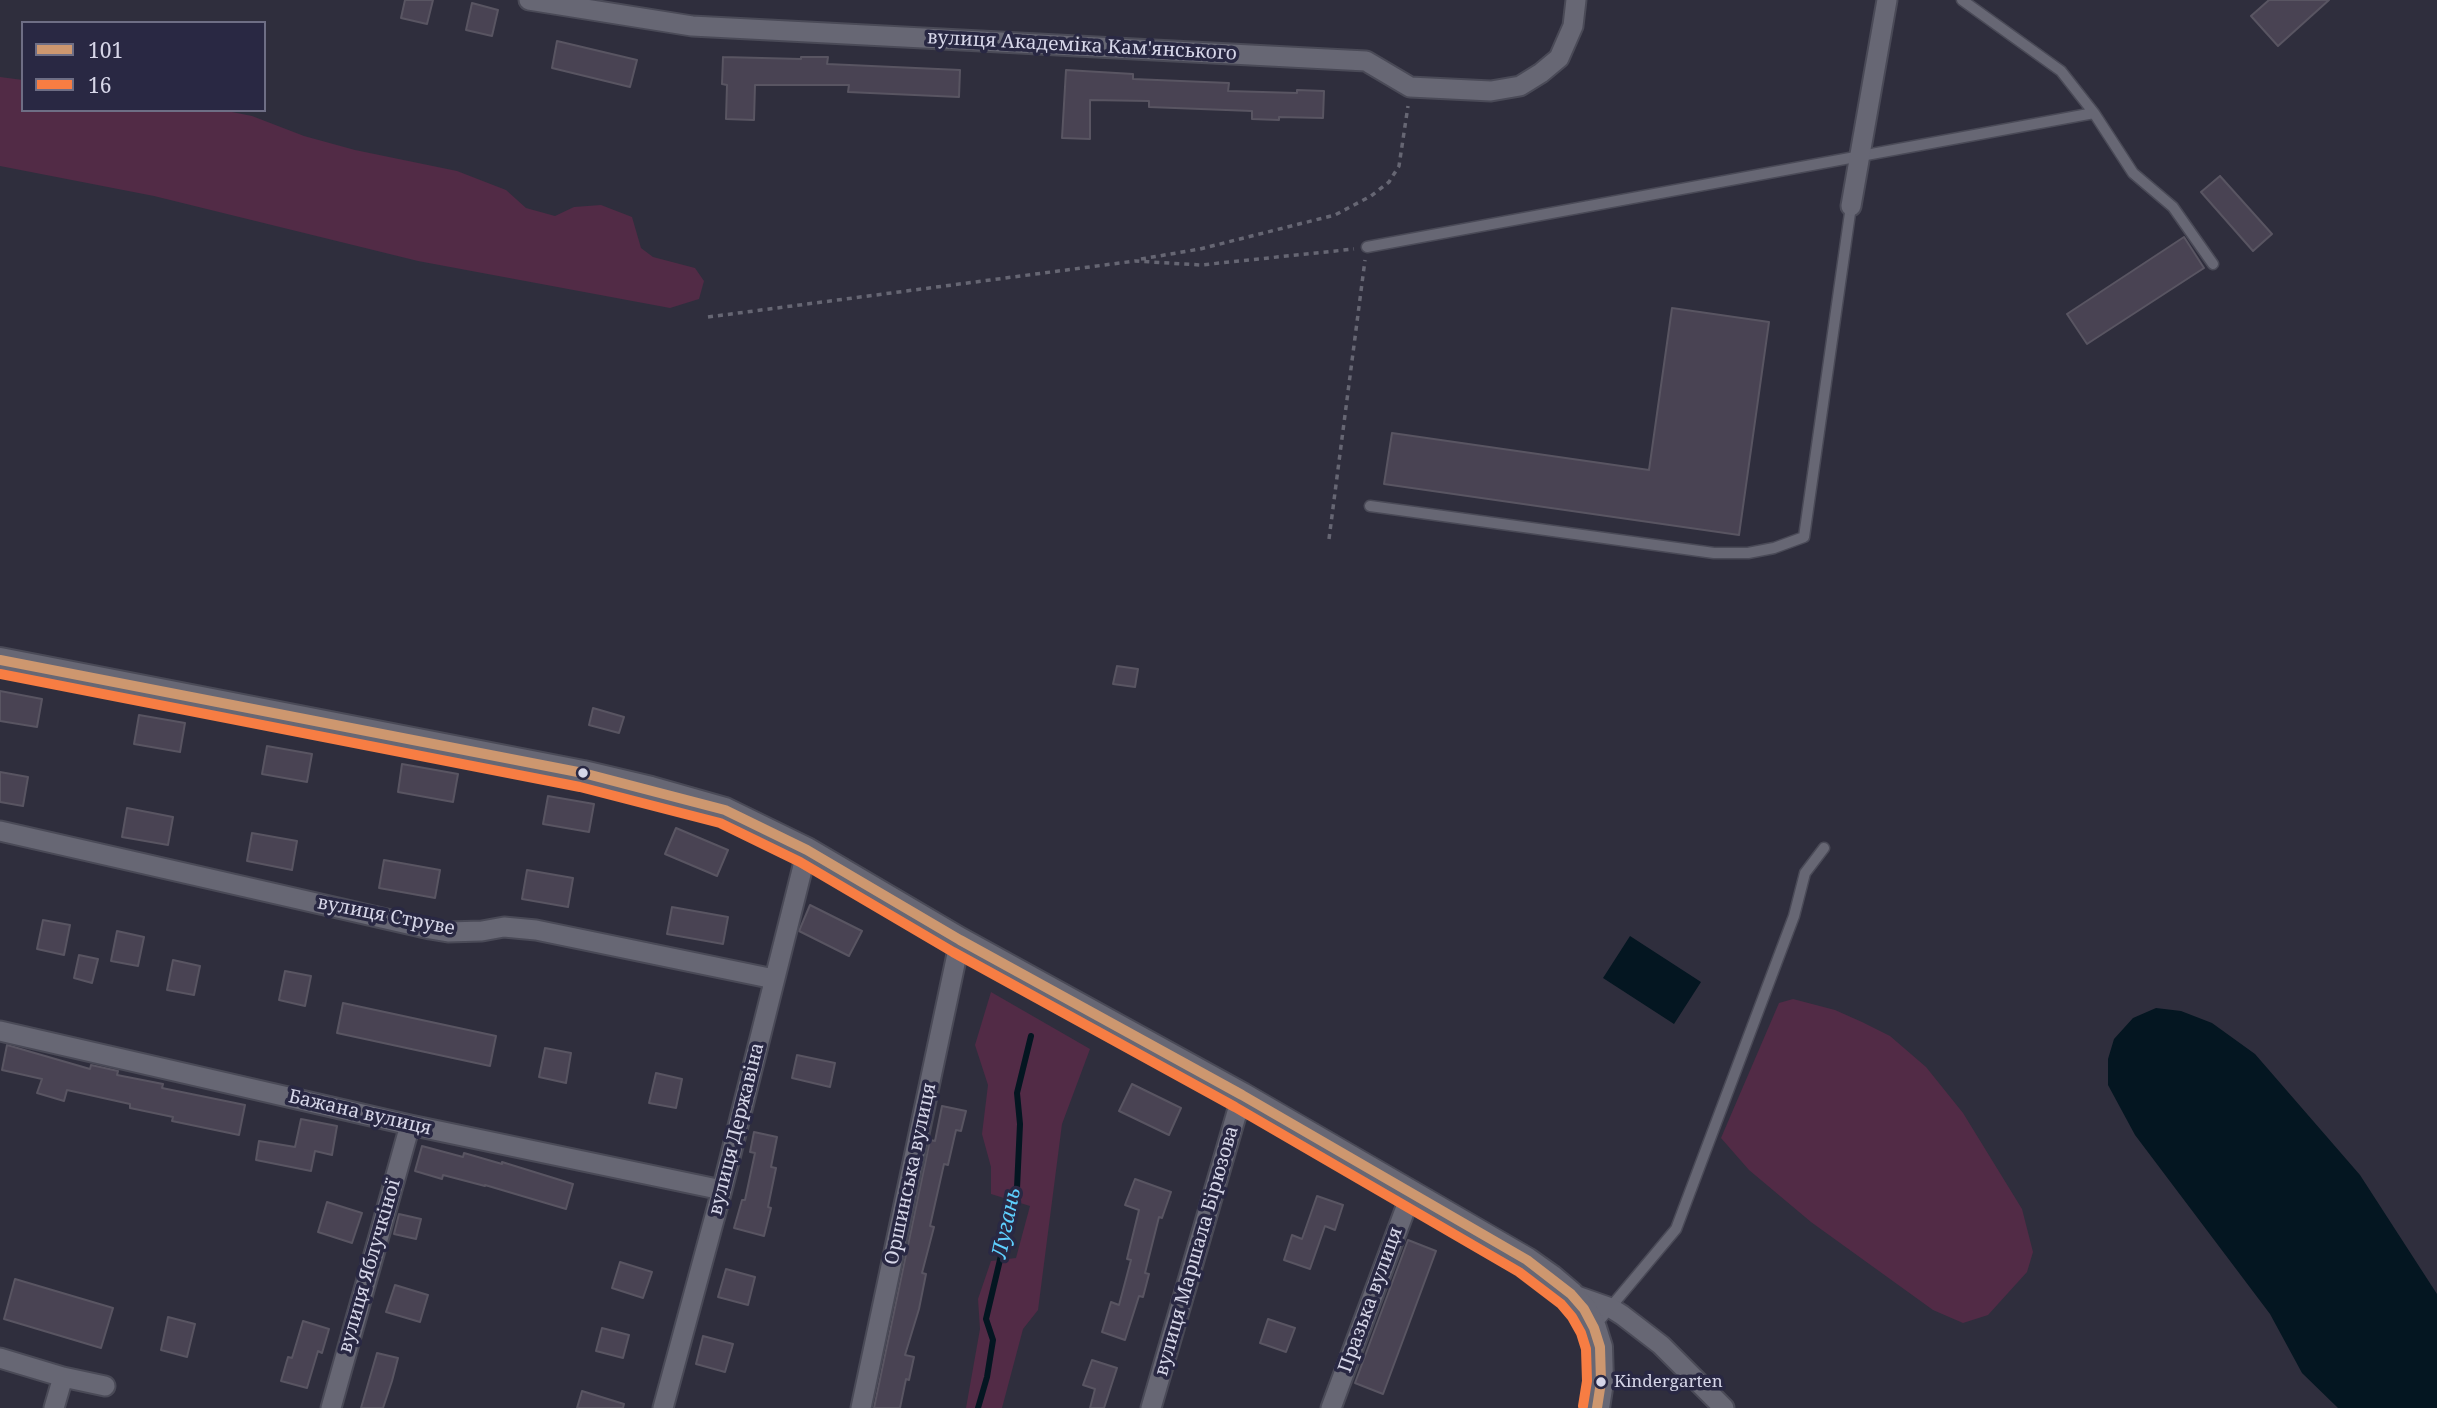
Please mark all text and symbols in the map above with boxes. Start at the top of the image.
legend [21,21,266,112]
street label: вулиця Академіка Кам'янського [927,27,1237,65]
text: 101 [88,36,123,64]
text: 16 [88,71,111,99]
unlabelled marker [576,766,590,780]
street label: вулиця Струве [315,892,457,940]
street label: вулиця Державіна [705,1040,769,1218]
street label: Оршинська вулиця [881,1081,941,1267]
street label: Бажана вулиця [286,1085,434,1141]
street label: вулиця Маршала Бірюзова [1150,1123,1244,1379]
street label: вулиця Яблучкіної [334,1176,406,1356]
water label: Лугань [987,1185,1027,1261]
street label: Празька вулиця [1334,1224,1408,1376]
place label: Kindergarten [1614,1372,1723,1392]
marker: Kindergarten [1594,1375,1608,1389]

